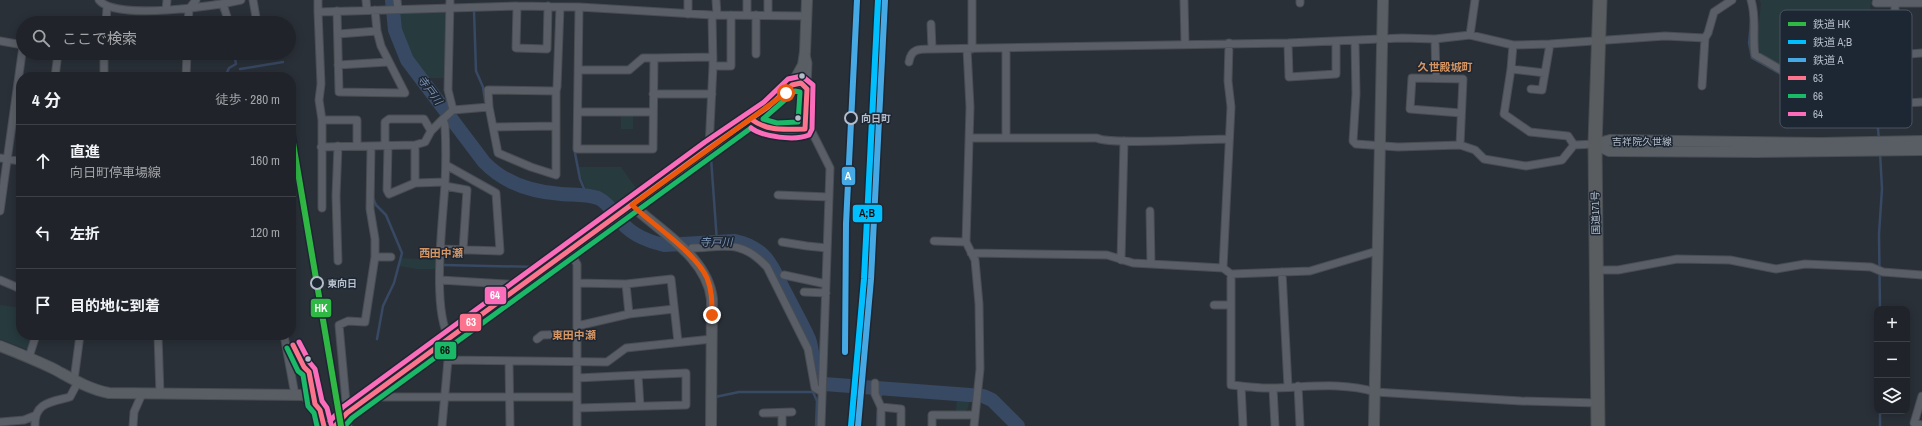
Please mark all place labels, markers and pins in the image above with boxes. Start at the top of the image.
unlabelled marker [797,71,807,81]
marker: 向日町 [844,111,858,125]
place label: 向日町 [861,112,891,125]
unlabelled marker [793,113,803,123]
marker: 東向日 [310,276,324,290]
place label: 東向日 [327,277,357,290]
unlabelled marker [303,354,313,364]

